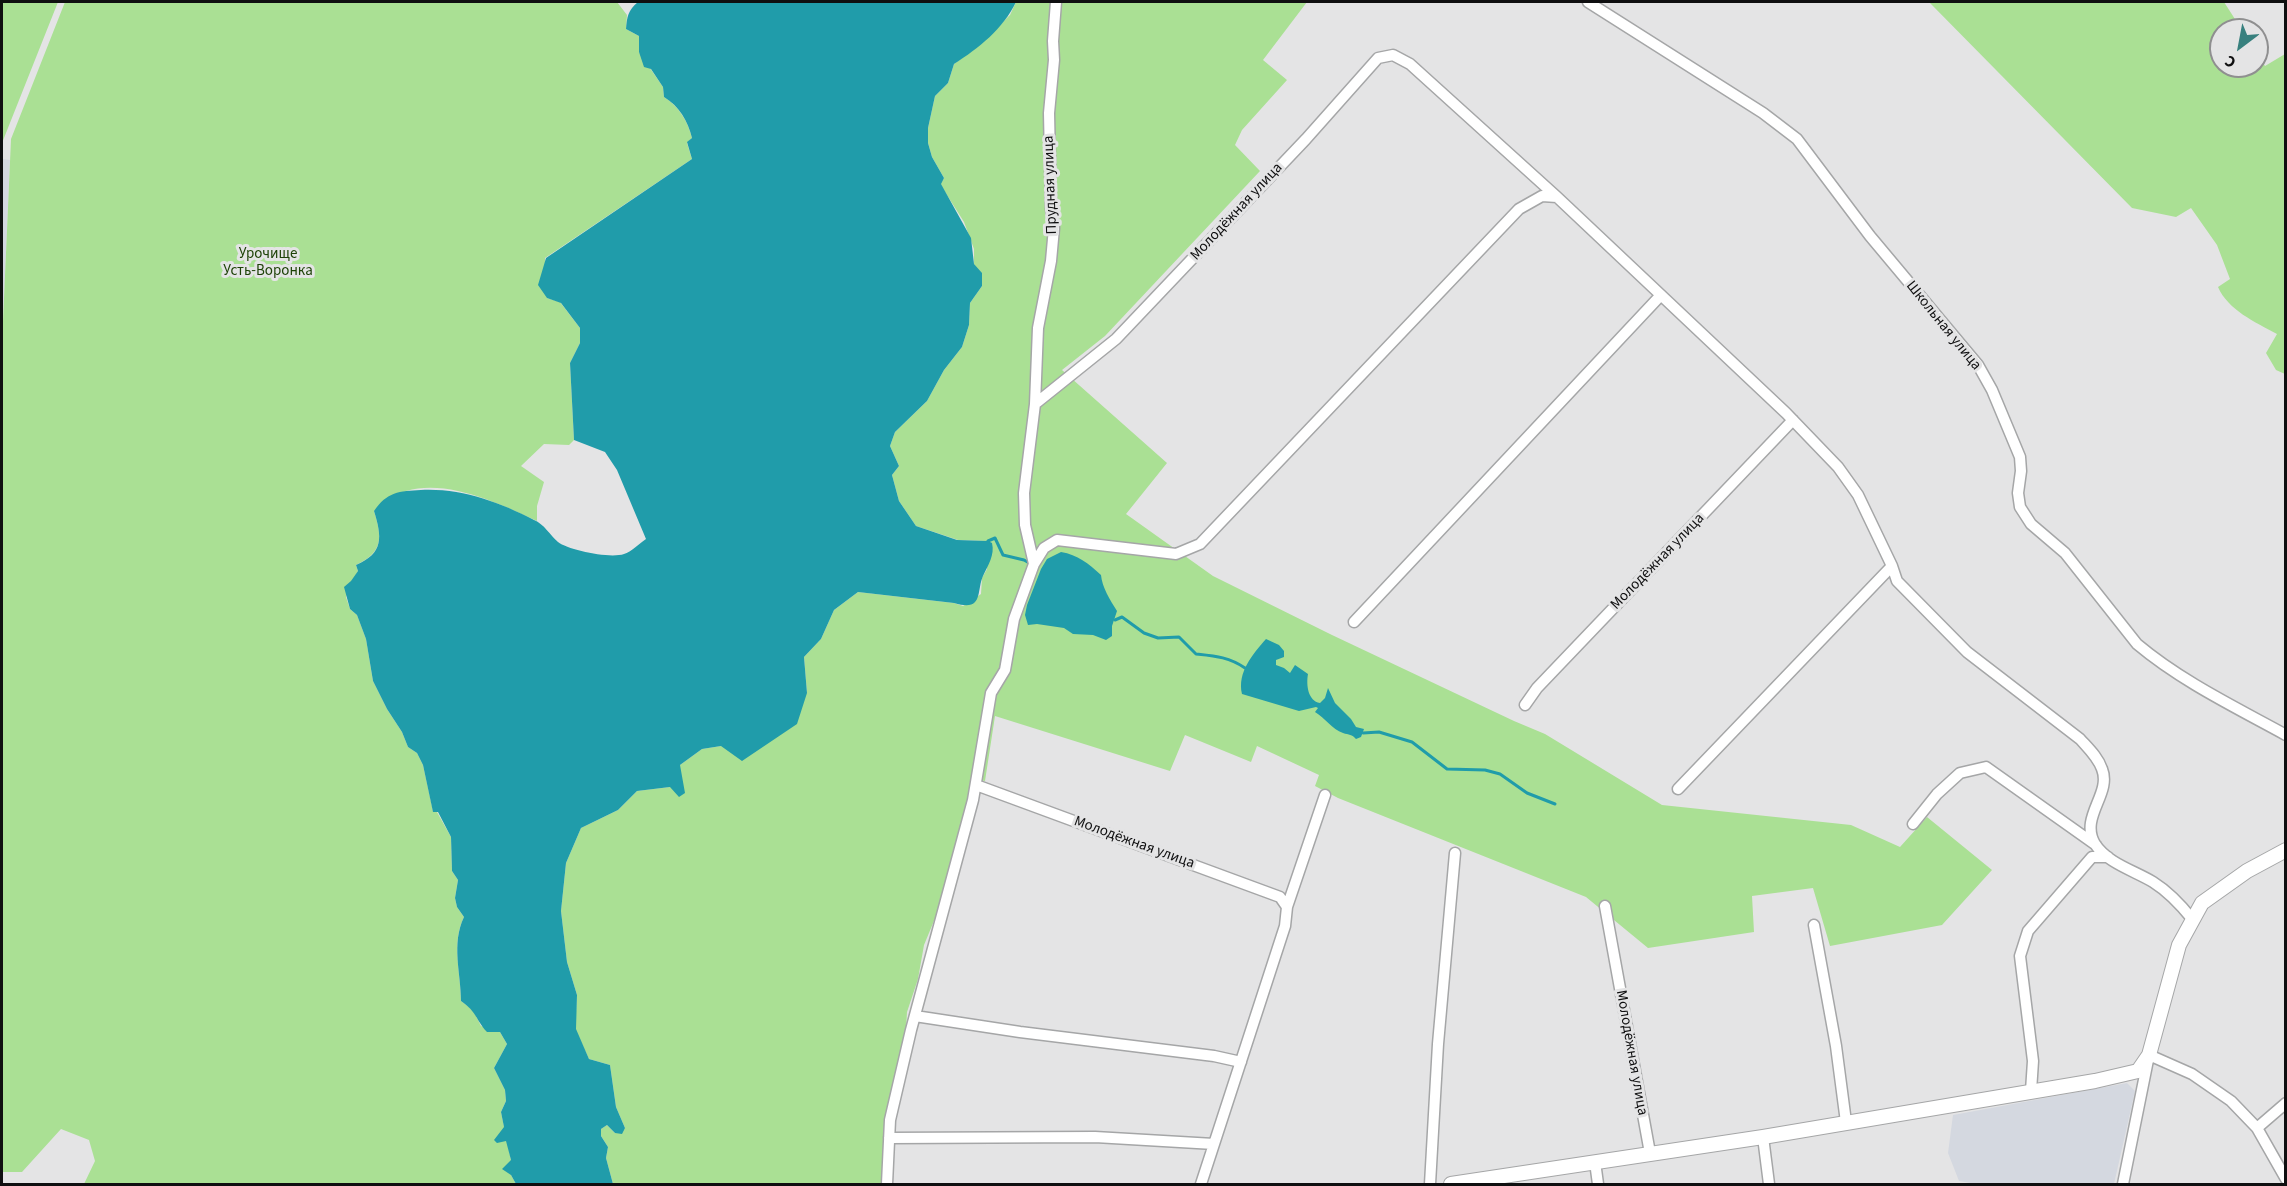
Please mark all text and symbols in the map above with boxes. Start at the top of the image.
north arrow [2209,18,2269,78]
text: С [2221,50,2240,73]
street label: Прудная улица [1040,135,1062,235]
street label: Молодёжная улица [1187,159,1287,265]
park label: Урочище Усть-Воронка [223,246,313,281]
street label: Школьная улица [1901,278,1985,374]
street label: Молодёжная улица [1607,510,1709,614]
street label: Молодёжная улица [1071,813,1197,873]
street label: Молодёжная улица [1611,989,1651,1117]

